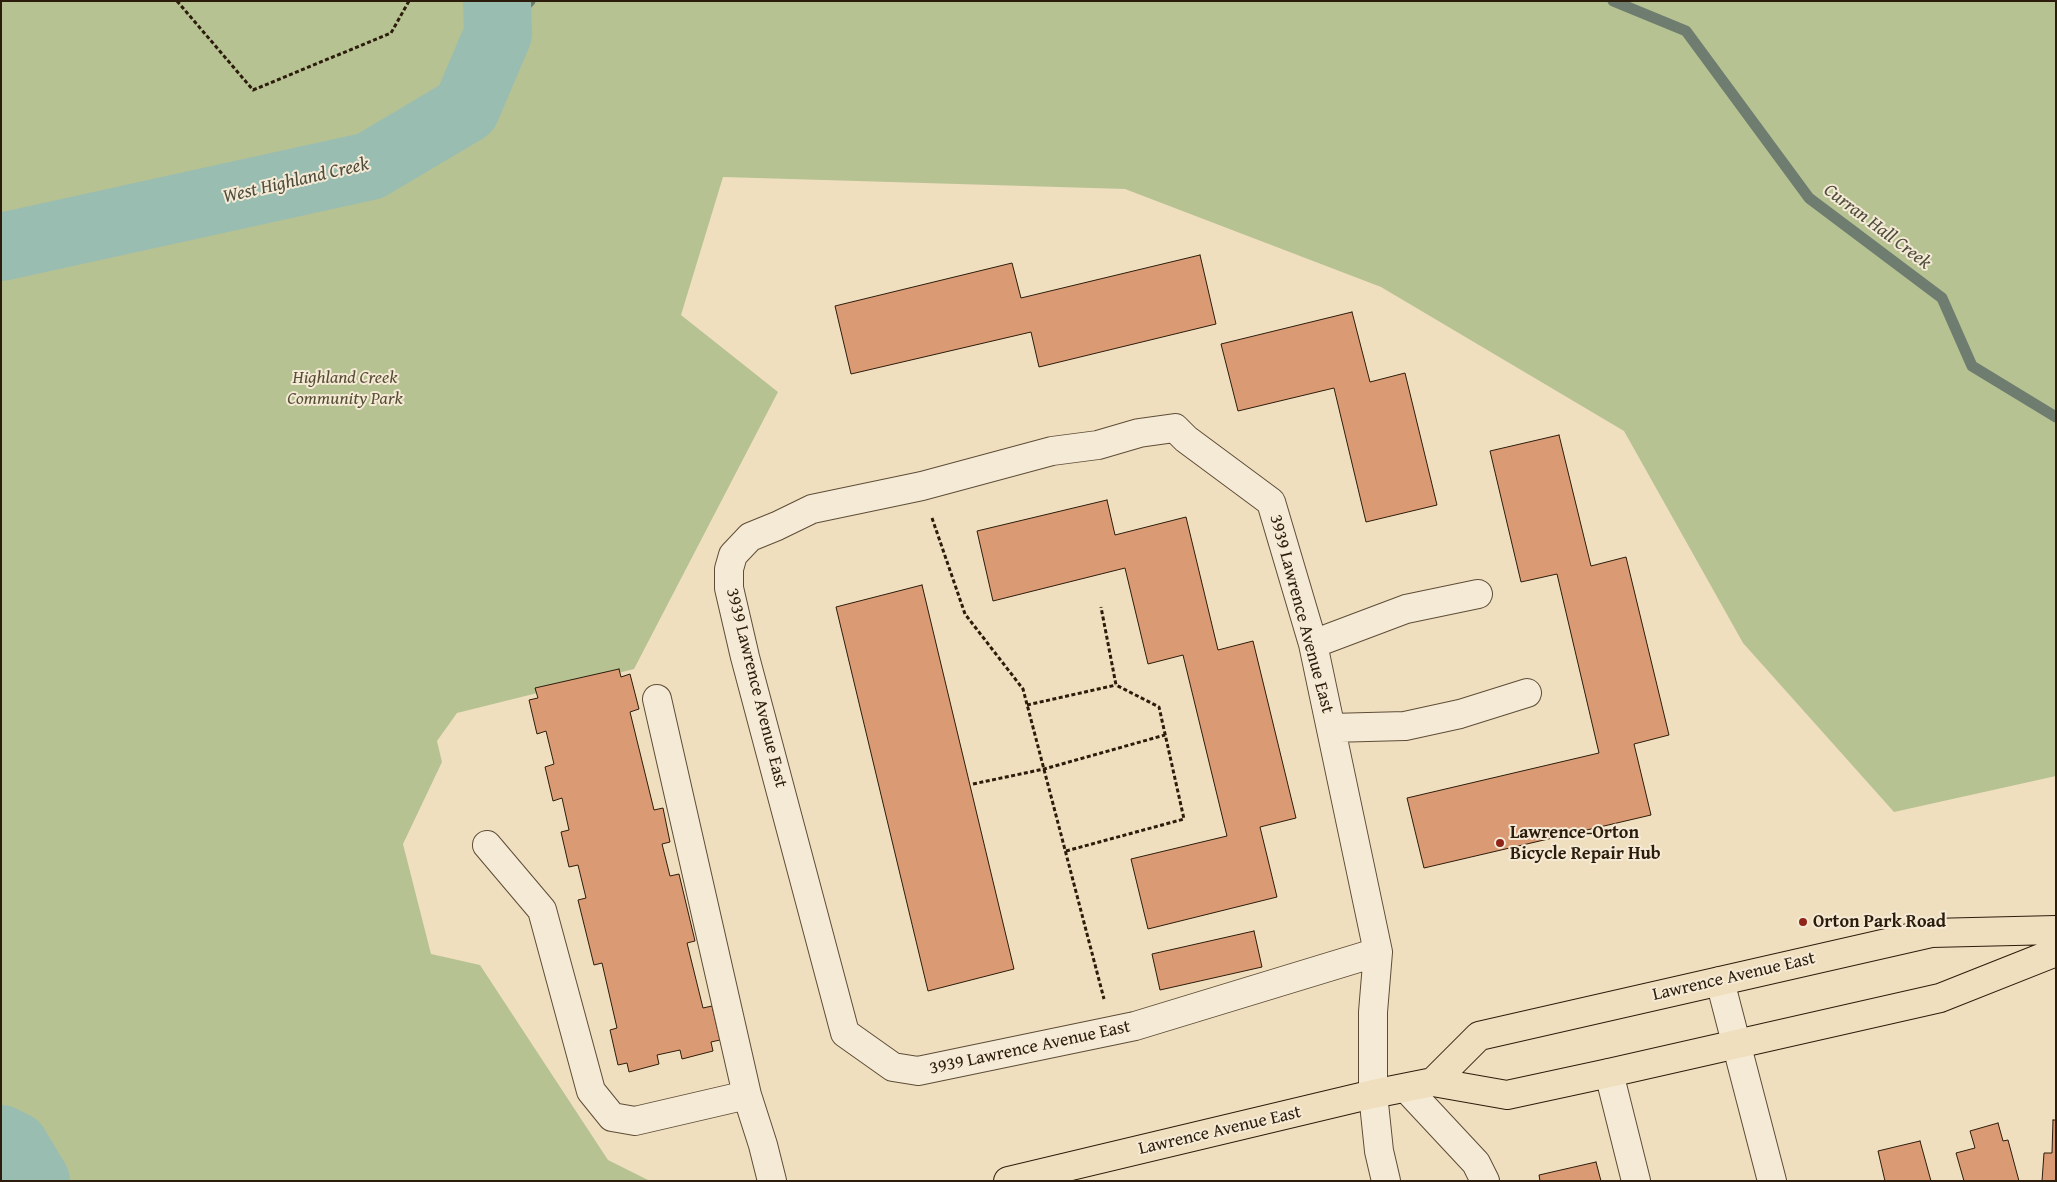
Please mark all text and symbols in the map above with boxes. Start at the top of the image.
water label: West Highland Creek [221,153,371,209]
water label: Curran Hall Creek [1819,179,1935,275]
park label: Highland Creek Community Park [287,367,403,409]
street label: 3939 Lawrence Avenue East [1264,512,1338,716]
street label: 3939 Lawrence Avenue East [721,586,791,790]
place label: Lawrence-Orton Bicycle Repair Hub [1510,822,1661,864]
marker: Lawrence-Orton Bicycle Repair Hub [1494,837,1506,849]
place label: Orton Park Road [1813,911,1946,933]
marker: Orton Park Road [1797,916,1809,928]
street label: Lawrence Avenue East [1651,948,1817,1006]
street label: 3939 Lawrence Avenue East [928,1016,1132,1080]
street label: Lawrence Avenue East [1137,1102,1303,1160]

